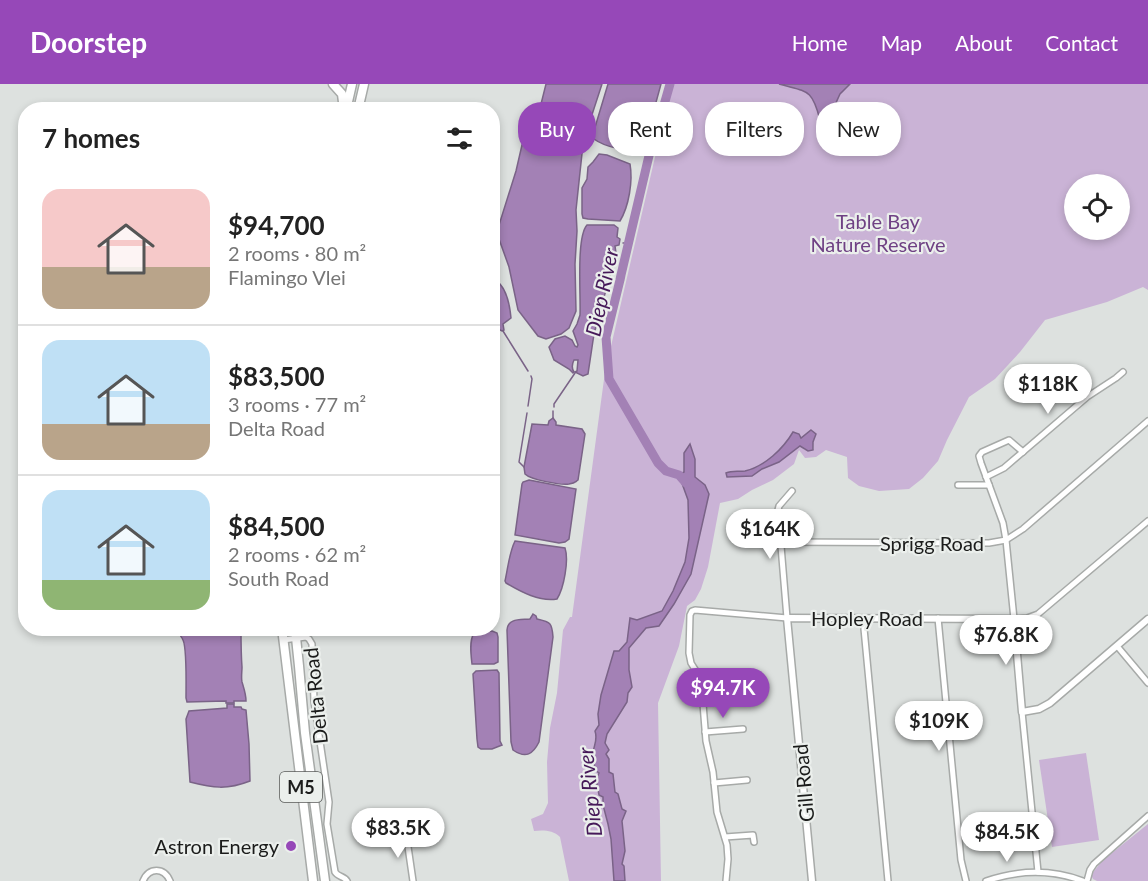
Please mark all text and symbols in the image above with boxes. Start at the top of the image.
text: Doorstep [30,25,147,59]
text: Home [792,30,848,55]
text: Map [881,30,922,55]
text: About [955,30,1012,55]
text: Contact [1045,30,1118,55]
chip: Buy [518,102,596,156]
chip: Rent [608,102,693,156]
chip: Filters [705,102,804,156]
chip: New [816,102,901,156]
text: 7 homes [42,122,140,154]
icon: filters [443,122,476,155]
map controls [1064,174,1130,240]
button: locate [1064,174,1130,240]
text: $94,700 [228,209,325,241]
park label: Table Bay Nature Reserve [810,209,946,256]
icon: home [90,213,162,285]
text: 2 rooms · 80 m² [228,241,366,265]
water label: Diep River [579,245,623,338]
text: Flamingo Vlei [228,265,346,289]
text: $83,500 [228,360,325,392]
icon: home [90,364,162,436]
pin: $118K [1006,364,1090,415]
text: $118K [1018,371,1078,395]
text: 3 rooms · 77 m² [228,392,366,416]
text: Delta Road [228,416,325,440]
pin: $164K [728,509,812,560]
text: $84,500 [228,510,325,542]
icon: home [90,514,162,586]
text: $164K [740,516,800,540]
street label: Sprigg Road [880,531,984,555]
text: 2 rooms · 62 m² [228,542,366,566]
text: South Road [228,566,329,590]
street label: Hopley Road [811,606,923,630]
pin: $76.8K [957,615,1055,666]
text: $76.8K [974,622,1038,646]
street label: Delta Road [298,647,332,745]
pin: $94.7K [674,668,772,719]
text: $94.7K [691,675,755,699]
pin: $109K [897,701,981,752]
text: $109K [909,708,969,732]
street label: Gill Road [788,743,818,823]
water label: Diep River [572,745,606,838]
road number: M5 [280,772,322,802]
pin: $83.5K [349,808,447,859]
pin: $84.5K [958,812,1056,863]
text: $83.5K [366,815,430,839]
text: $84.5K [975,819,1039,843]
place label: Astron Energy [154,834,280,858]
marker: Astron Energy [284,839,298,853]

